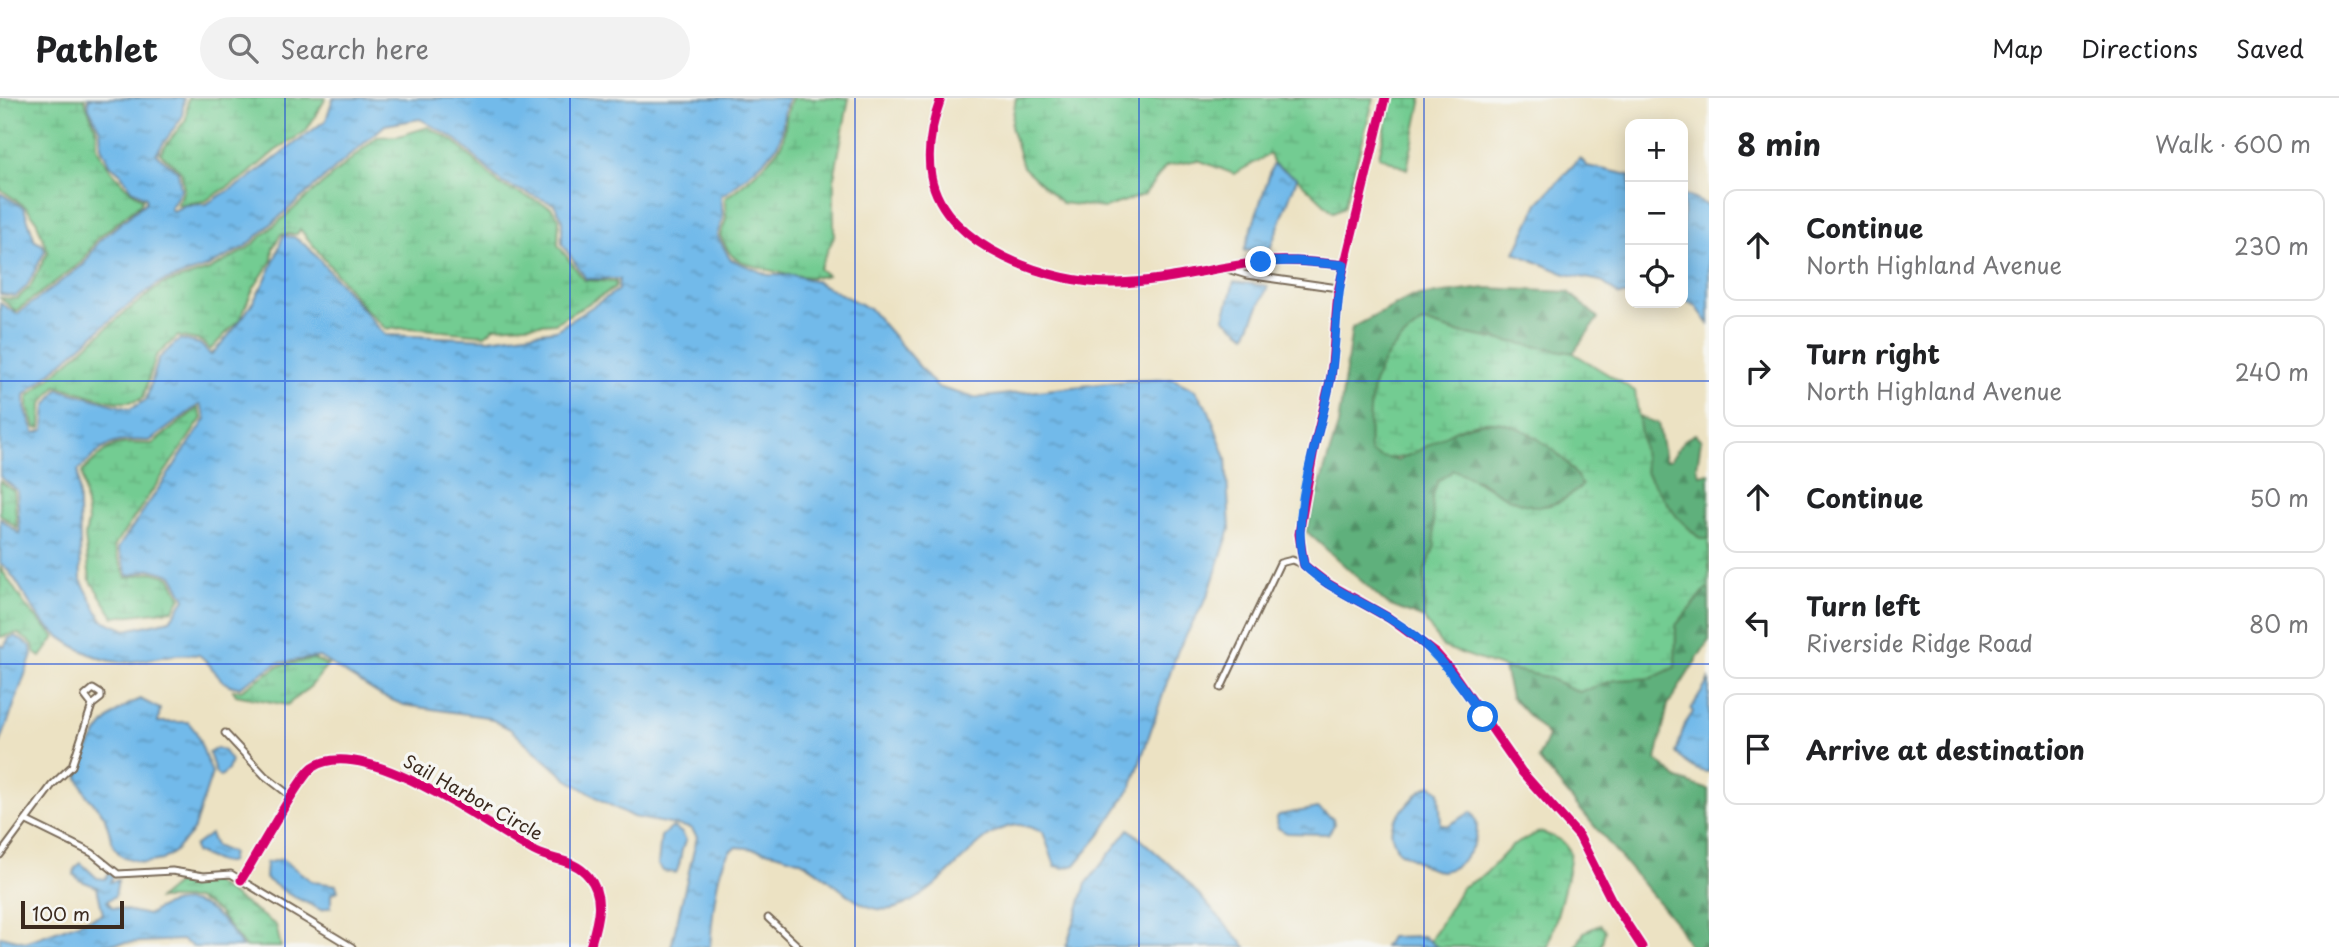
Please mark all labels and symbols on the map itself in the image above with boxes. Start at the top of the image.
route end [1245,246,1276,277]
route start [1467,701,1498,732]
street label: Sail Harbor Circle [399,747,549,846]
scale bar [21,898,124,930]

